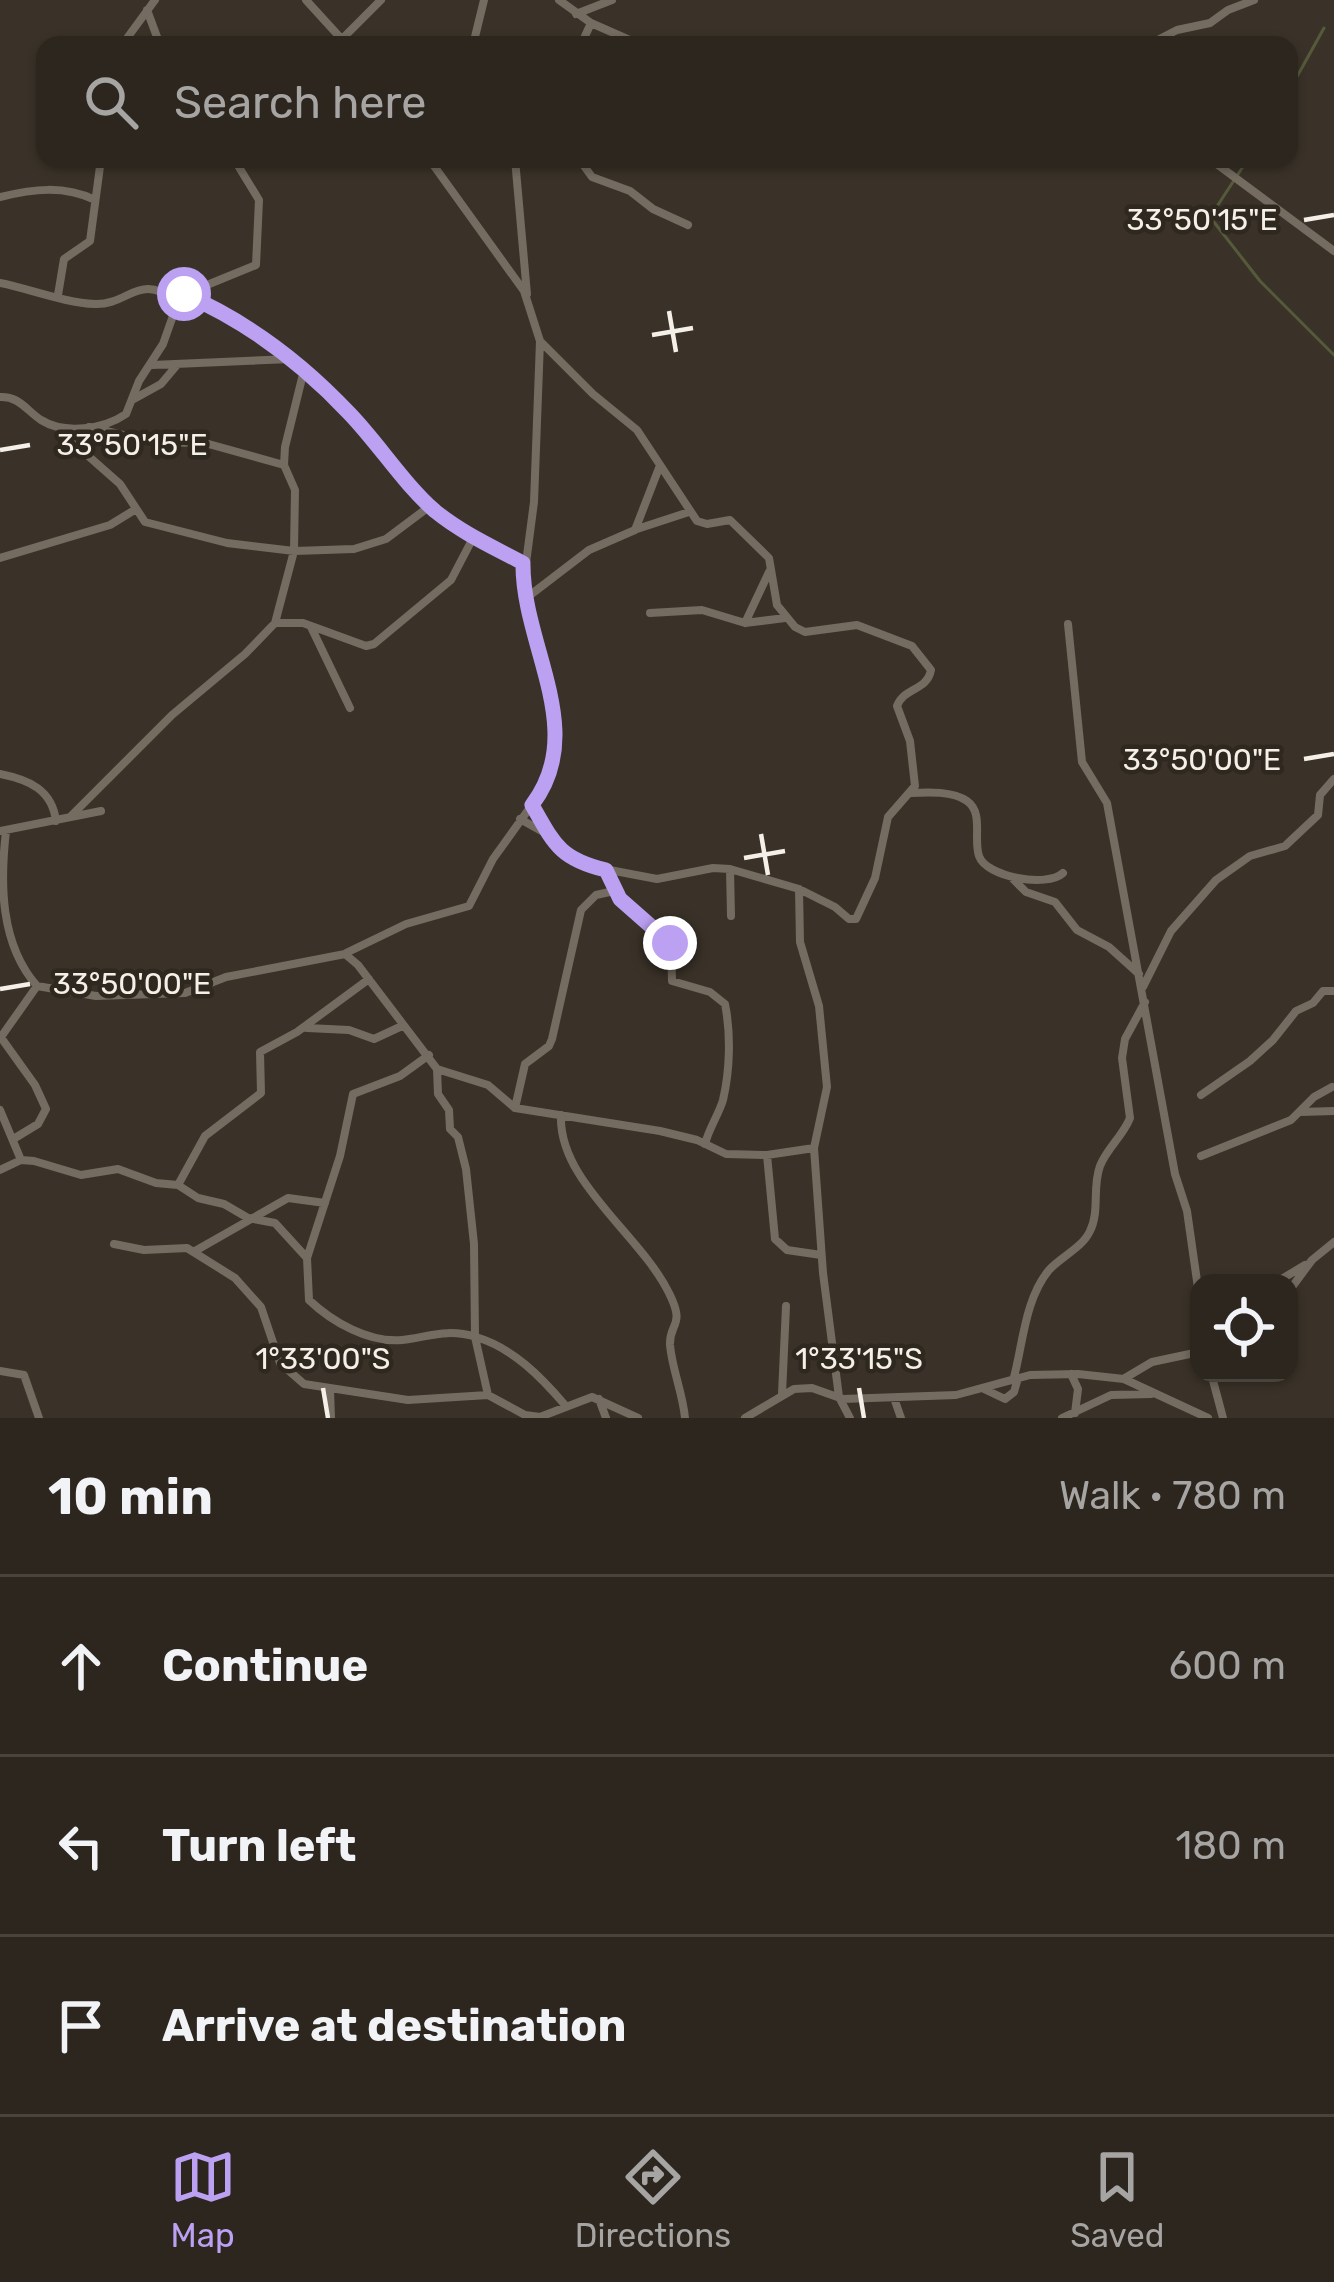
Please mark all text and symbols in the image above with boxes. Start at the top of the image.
search box [36,36,1298,168]
icon: search [78,69,144,135]
text: Search here [174,76,426,129]
text: 33°50'15"E [1126,202,1278,238]
route start [157,267,211,321]
text: 33°50'15"E [56,427,208,463]
text: 33°50'00"E [1123,742,1281,778]
route end [643,916,697,970]
text: 33°50'00"E [53,966,211,1002]
map controls [1190,1274,1298,1382]
button: locate [1190,1274,1298,1382]
text: 1°33'00"S [255,1341,391,1377]
text: 1°33'15"S [795,1341,923,1377]
text: 10 min [48,1466,213,1527]
text: Walk · 780 m [1059,1473,1286,1519]
icon: ahead [48,1633,114,1699]
text: Continue [162,1639,368,1692]
text: 600 m [1169,1643,1286,1689]
icon: left [48,1813,114,1879]
text: Turn left [162,1819,356,1872]
text: 180 m [1176,1823,1286,1869]
icon: arrive [48,1993,114,2059]
text: Arrive at destination [162,1999,627,2052]
tab: Map [170,2144,236,2255]
tab: Directions [575,2144,731,2255]
tab: Saved [1070,2144,1164,2255]

